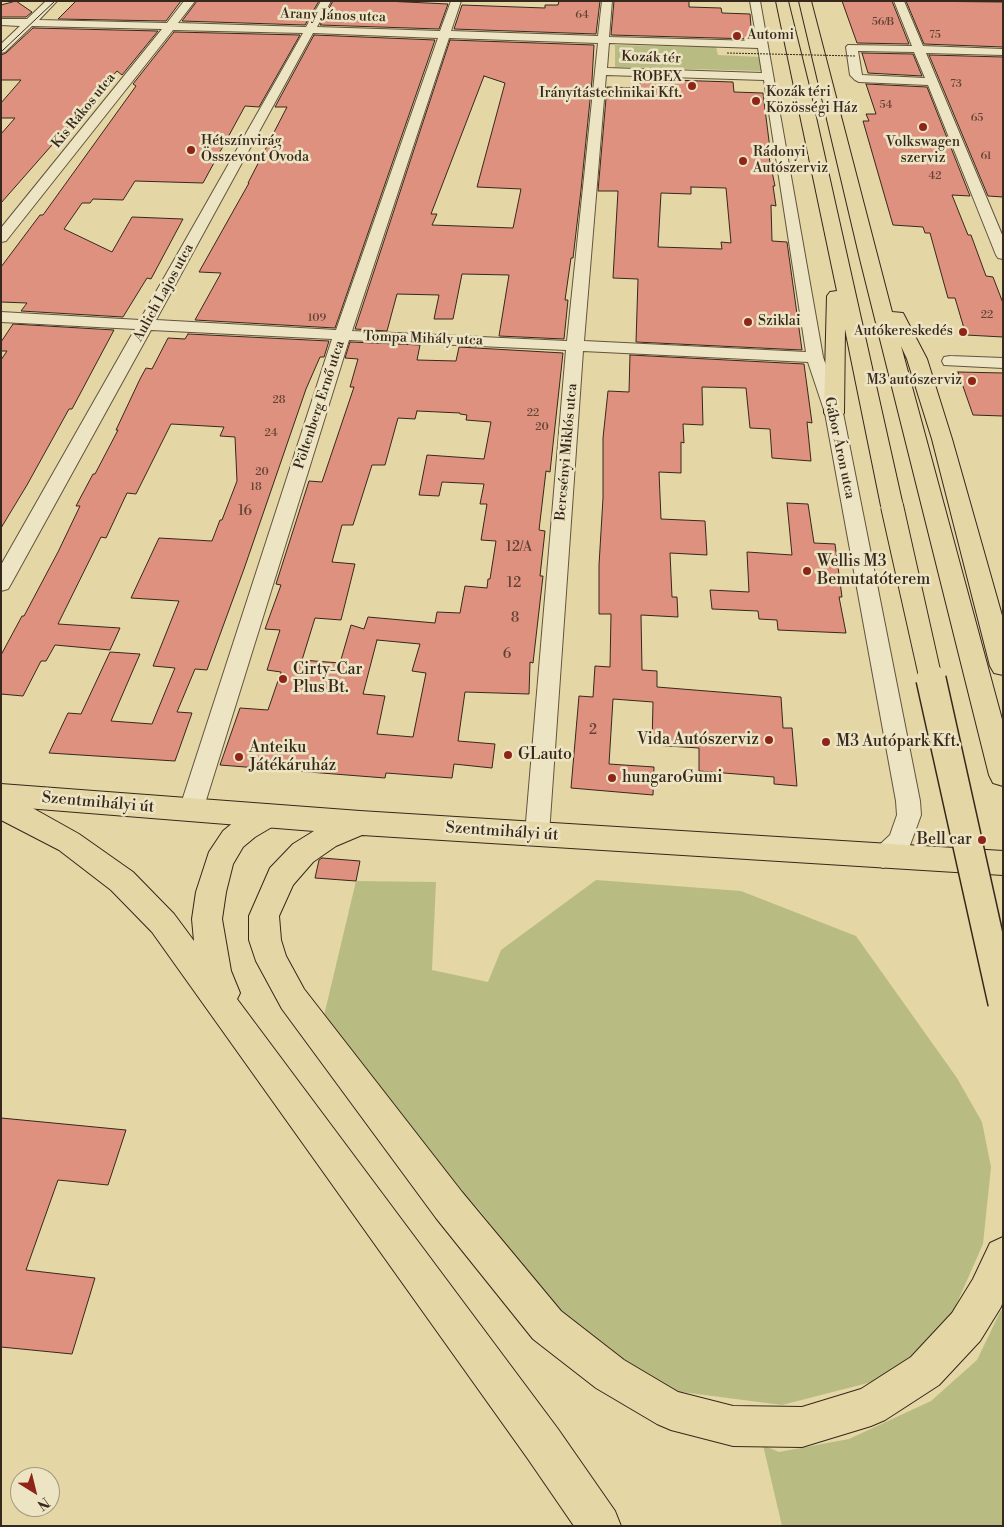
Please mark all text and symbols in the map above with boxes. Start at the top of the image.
street label: Arany János utca [280,6,386,26]
house number: 64 [575,8,589,22]
house number: 56/B [872,15,894,29]
place label: Automi [747,28,794,44]
house number: 75 [929,28,941,42]
marker: Automi [731,30,743,42]
street label: Kozák tér [621,49,681,67]
street label: Kis Rákos utca [49,70,119,152]
place label: ROBEX Irányítástechnikai Kft. [539,70,682,102]
house number: 73 [950,77,962,91]
marker: ROBEX Irányítástechnikai Kft. [686,80,698,92]
place label: Kozák téri Közösségi Ház [766,85,858,118]
marker: Kozák téri Közösségi Ház [750,95,762,107]
house number: 54 [880,98,892,112]
house number: 65 [971,111,983,125]
marker: Volkswagen szerviz [917,121,929,133]
place label: Hétszínvirág Összevont Óvoda [201,134,309,166]
place label: Volkswagen szerviz [886,135,960,168]
marker: Hétszínvirág Összevont Óvoda [185,144,197,156]
place label: Rádonyi Autószerviz [753,145,828,178]
house number: 61 [980,149,992,163]
marker: Rádonyi Autószerviz [737,155,749,167]
house number: 42 [929,169,941,183]
street label: Aulich Lajos utca [130,241,198,345]
house number: 22 [981,308,993,322]
house number: 109 [308,311,326,325]
place label: Sziklai [758,314,801,330]
marker: Sziklai [742,316,754,328]
place label: Autókereskedés [854,324,953,340]
marker: Autókereskedés [957,326,969,338]
street label: Tompa Mihály utca [363,329,483,349]
street label: Pöltenberg Ernő utca [291,339,349,471]
place label: M3 autószerviz [866,373,962,389]
marker: M3 autószerviz [966,375,978,387]
street label: Bercsényi Miklós utca [553,383,581,521]
house number: 28 [272,393,286,407]
street label: Gábor Áron utca [820,396,858,500]
house number: 22 [527,406,539,420]
house number: 20 [535,420,549,434]
house number: 24 [265,426,277,440]
house number: 20 [255,465,269,479]
house number: 18 [250,480,262,494]
house number: 16 [238,504,252,520]
house number: 12/A [506,540,532,556]
place label: Wellis M3 Bemutatóterem [817,552,930,590]
marker: Wellis M3 Bemutatóterem [801,565,813,577]
house number: 12 [507,576,521,592]
house number: 8 [511,611,519,627]
house number: 6 [503,647,511,663]
place label: Cirty-Car Plus Bt. [293,660,362,698]
marker: Cirty-Car Plus Bt. [277,673,289,685]
house number: 2 [589,723,597,739]
place label: Vida Autószerviz [637,730,759,750]
place label: M3 Autópark Kft. [836,732,960,752]
marker: Vida Autószerviz [763,734,775,746]
marker: M3 Autópark Kft. [820,736,832,748]
place label: Anteiku Játékáruház [249,738,336,776]
place label: GLauto [518,745,572,765]
marker: GLauto [502,749,514,761]
marker: Anteiku Játékáruház [233,751,245,763]
place label: hungaroGumi [622,768,722,788]
marker: hungaroGumi [606,772,618,784]
street label: Szentmihályi út [41,789,155,817]
street label: Szentmihályi út [445,818,559,846]
place label: Bell car [917,830,972,850]
marker: Bell car [976,834,988,846]
north arrow [10,1467,60,1517]
text: N [33,1493,53,1514]

